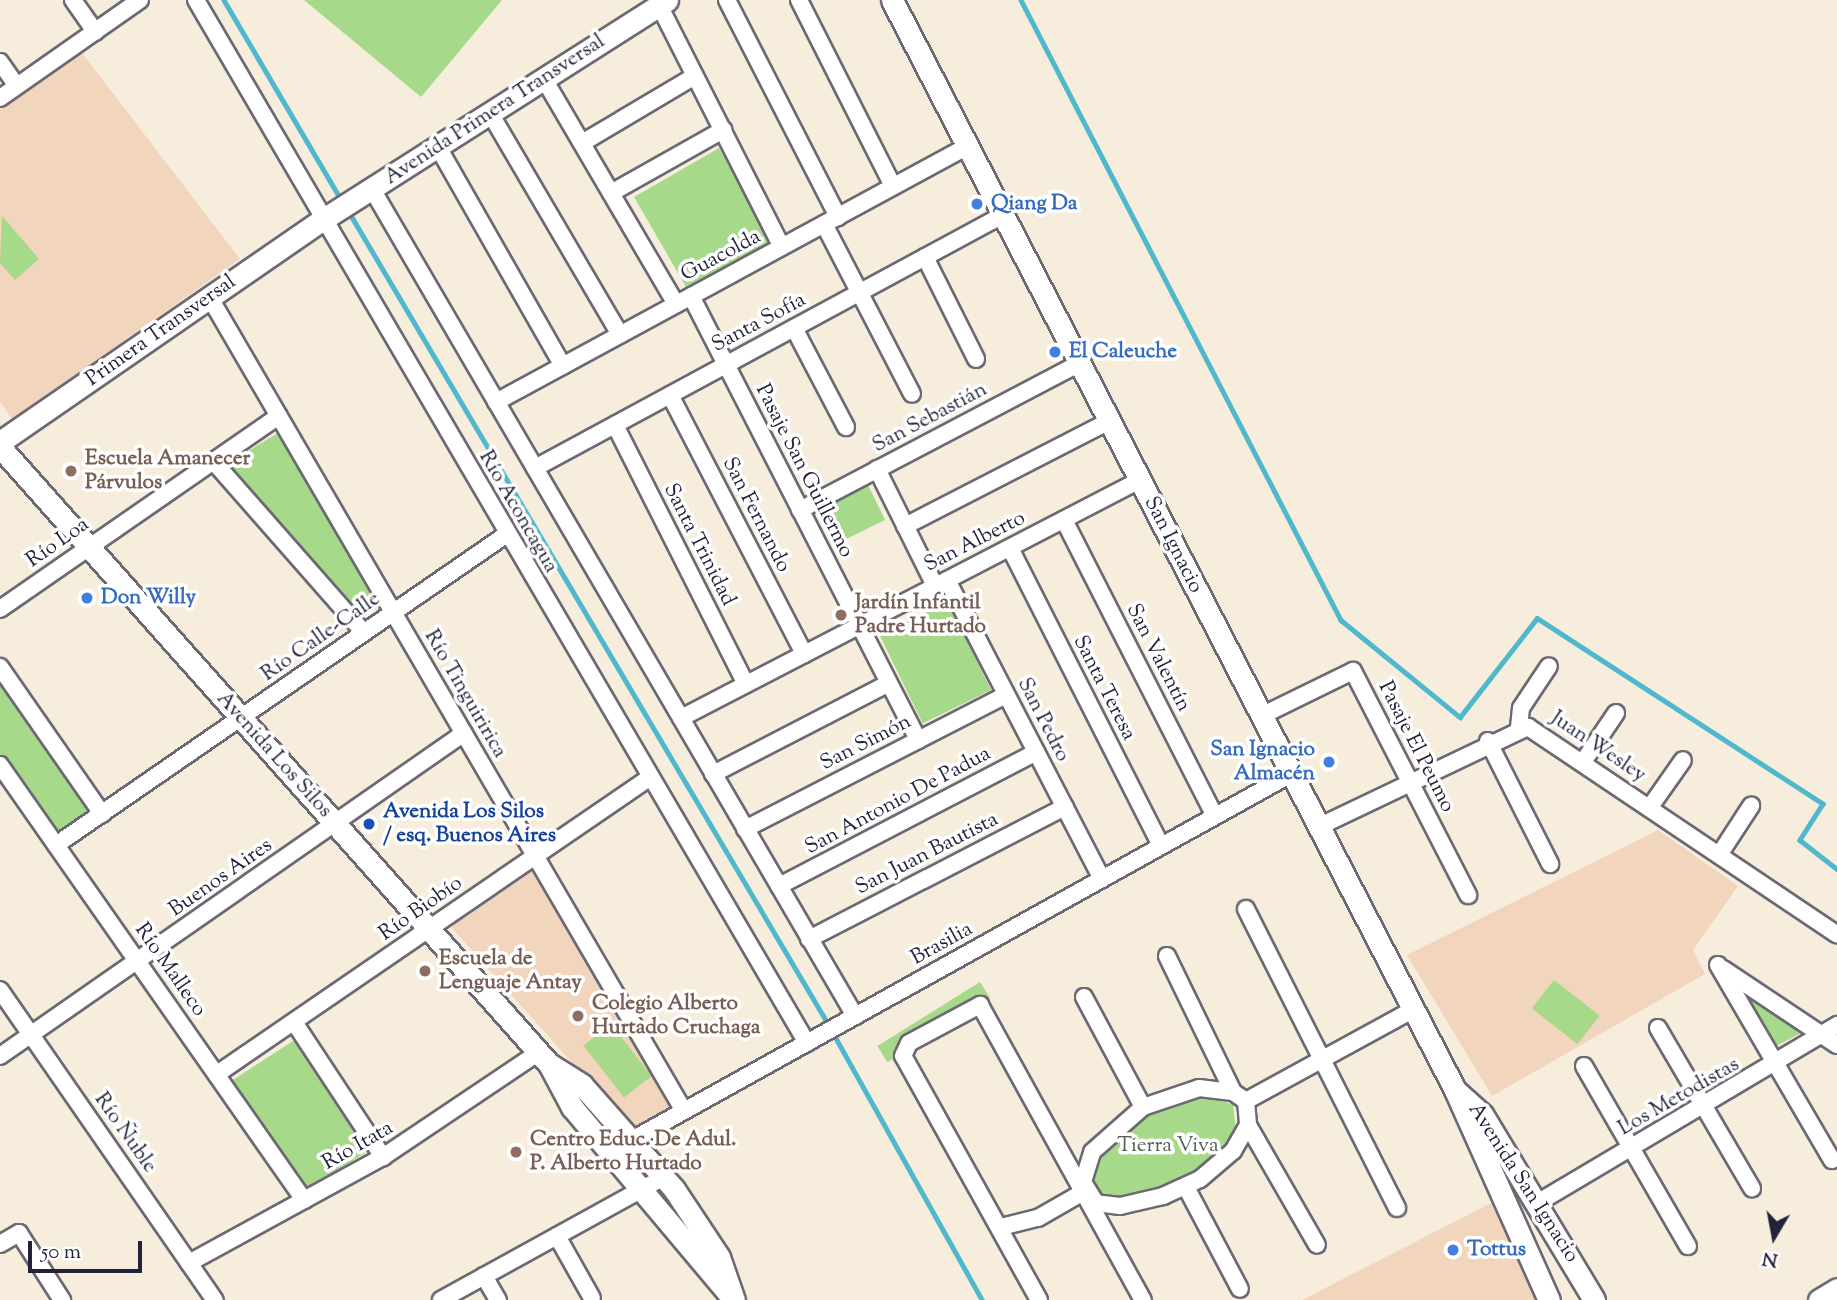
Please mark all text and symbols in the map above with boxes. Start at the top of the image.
street label: Avenida Primera Transversal [380,29,610,191]
place label: Qiang Da [991,191,1077,217]
marker: Qiang Da [969,196,985,212]
street label: Guacolda [677,225,765,287]
street label: Primera Transversal [81,270,241,392]
street label: Santa Sofía [708,288,810,358]
place label: El Caleuche [1069,339,1177,365]
marker: El Caleuche [1047,344,1063,360]
street label: San Sebastián [869,377,991,459]
street label: Pasaje San Guillermo [749,380,859,562]
place label: Escuela Amanecer Párvulos [85,446,250,496]
street label: Río Aconcagua [473,446,563,578]
street label: San Fernando [716,453,796,577]
marker: Escuela Amanecer Párvulos [63,463,79,479]
street label: Santa Trinidad [657,480,741,610]
street label: San Ignacio [1138,493,1208,597]
street label: San Alberto [920,506,1030,578]
street label: Río Loa [22,512,94,574]
place label: Don Willy [101,585,196,611]
street label: Río Calle-Calle [257,587,385,687]
marker: Don Willy [79,590,95,606]
place label: Jardín Infantil Padre Hurtado [855,590,986,640]
street label: San Valentín [1120,600,1196,716]
marker: Jardín Infantil Padre Hurtado [833,607,849,623]
street label: Río Tinguiririca [418,626,512,762]
street label: Santa Teresa [1067,631,1141,745]
street label: San Pedro [1011,674,1075,766]
street label: Pasaje El Peumo [1372,677,1460,817]
street label: Avenida Los Silos [211,687,337,823]
street label: Juan Wesley [1546,706,1650,788]
street label: San Simón [816,709,916,777]
place label: San Ignacio Almacén [1210,737,1315,787]
street label: San Antonio De Padua [801,741,995,861]
marker: San Ignacio Almacén [1321,754,1337,770]
place label: Avenida Los Silos / esq. Buenos Aires [383,799,556,849]
street label: San Juan Bautista [851,807,1003,901]
marker: Avenida Los Silos / esq. Buenos Aires [361,816,377,832]
street label: Buenos Aires [164,833,278,923]
street label: Río Biobío [374,871,468,947]
street label: Brasilia [907,917,977,971]
street label: Río Malleco [129,918,211,1022]
place label: Escuela de Lenguaje Antay [439,946,582,996]
marker: Escuela de Lenguaje Antay [417,963,433,979]
place label: Colegio Alberto Hurtado Cruchaga [592,991,760,1041]
marker: Colegio Alberto Hurtado Cruchaga [570,1008,586,1024]
street label: Los Metodistas [1614,1052,1744,1142]
street label: Río Ñuble [88,1088,162,1178]
street label: Avenida San Ignacio [1462,1098,1584,1268]
street label: Río Itata [318,1116,398,1176]
place label: Centro Educ. De Adul. P. Alberto Hurtado [530,1127,736,1177]
park label: Tierra Viva [1117,1133,1219,1159]
marker: Centro Educ. De Adul. P. Alberto Hurtado [508,1144,524,1160]
north arrow [1739,1202,1809,1272]
scale bar [32,1226,145,1270]
place label: Tottus [1467,1237,1526,1263]
text: 50 m [41,1238,81,1268]
marker: Tottus [1445,1242,1461,1258]
text: N [1760,1244,1780,1273]

